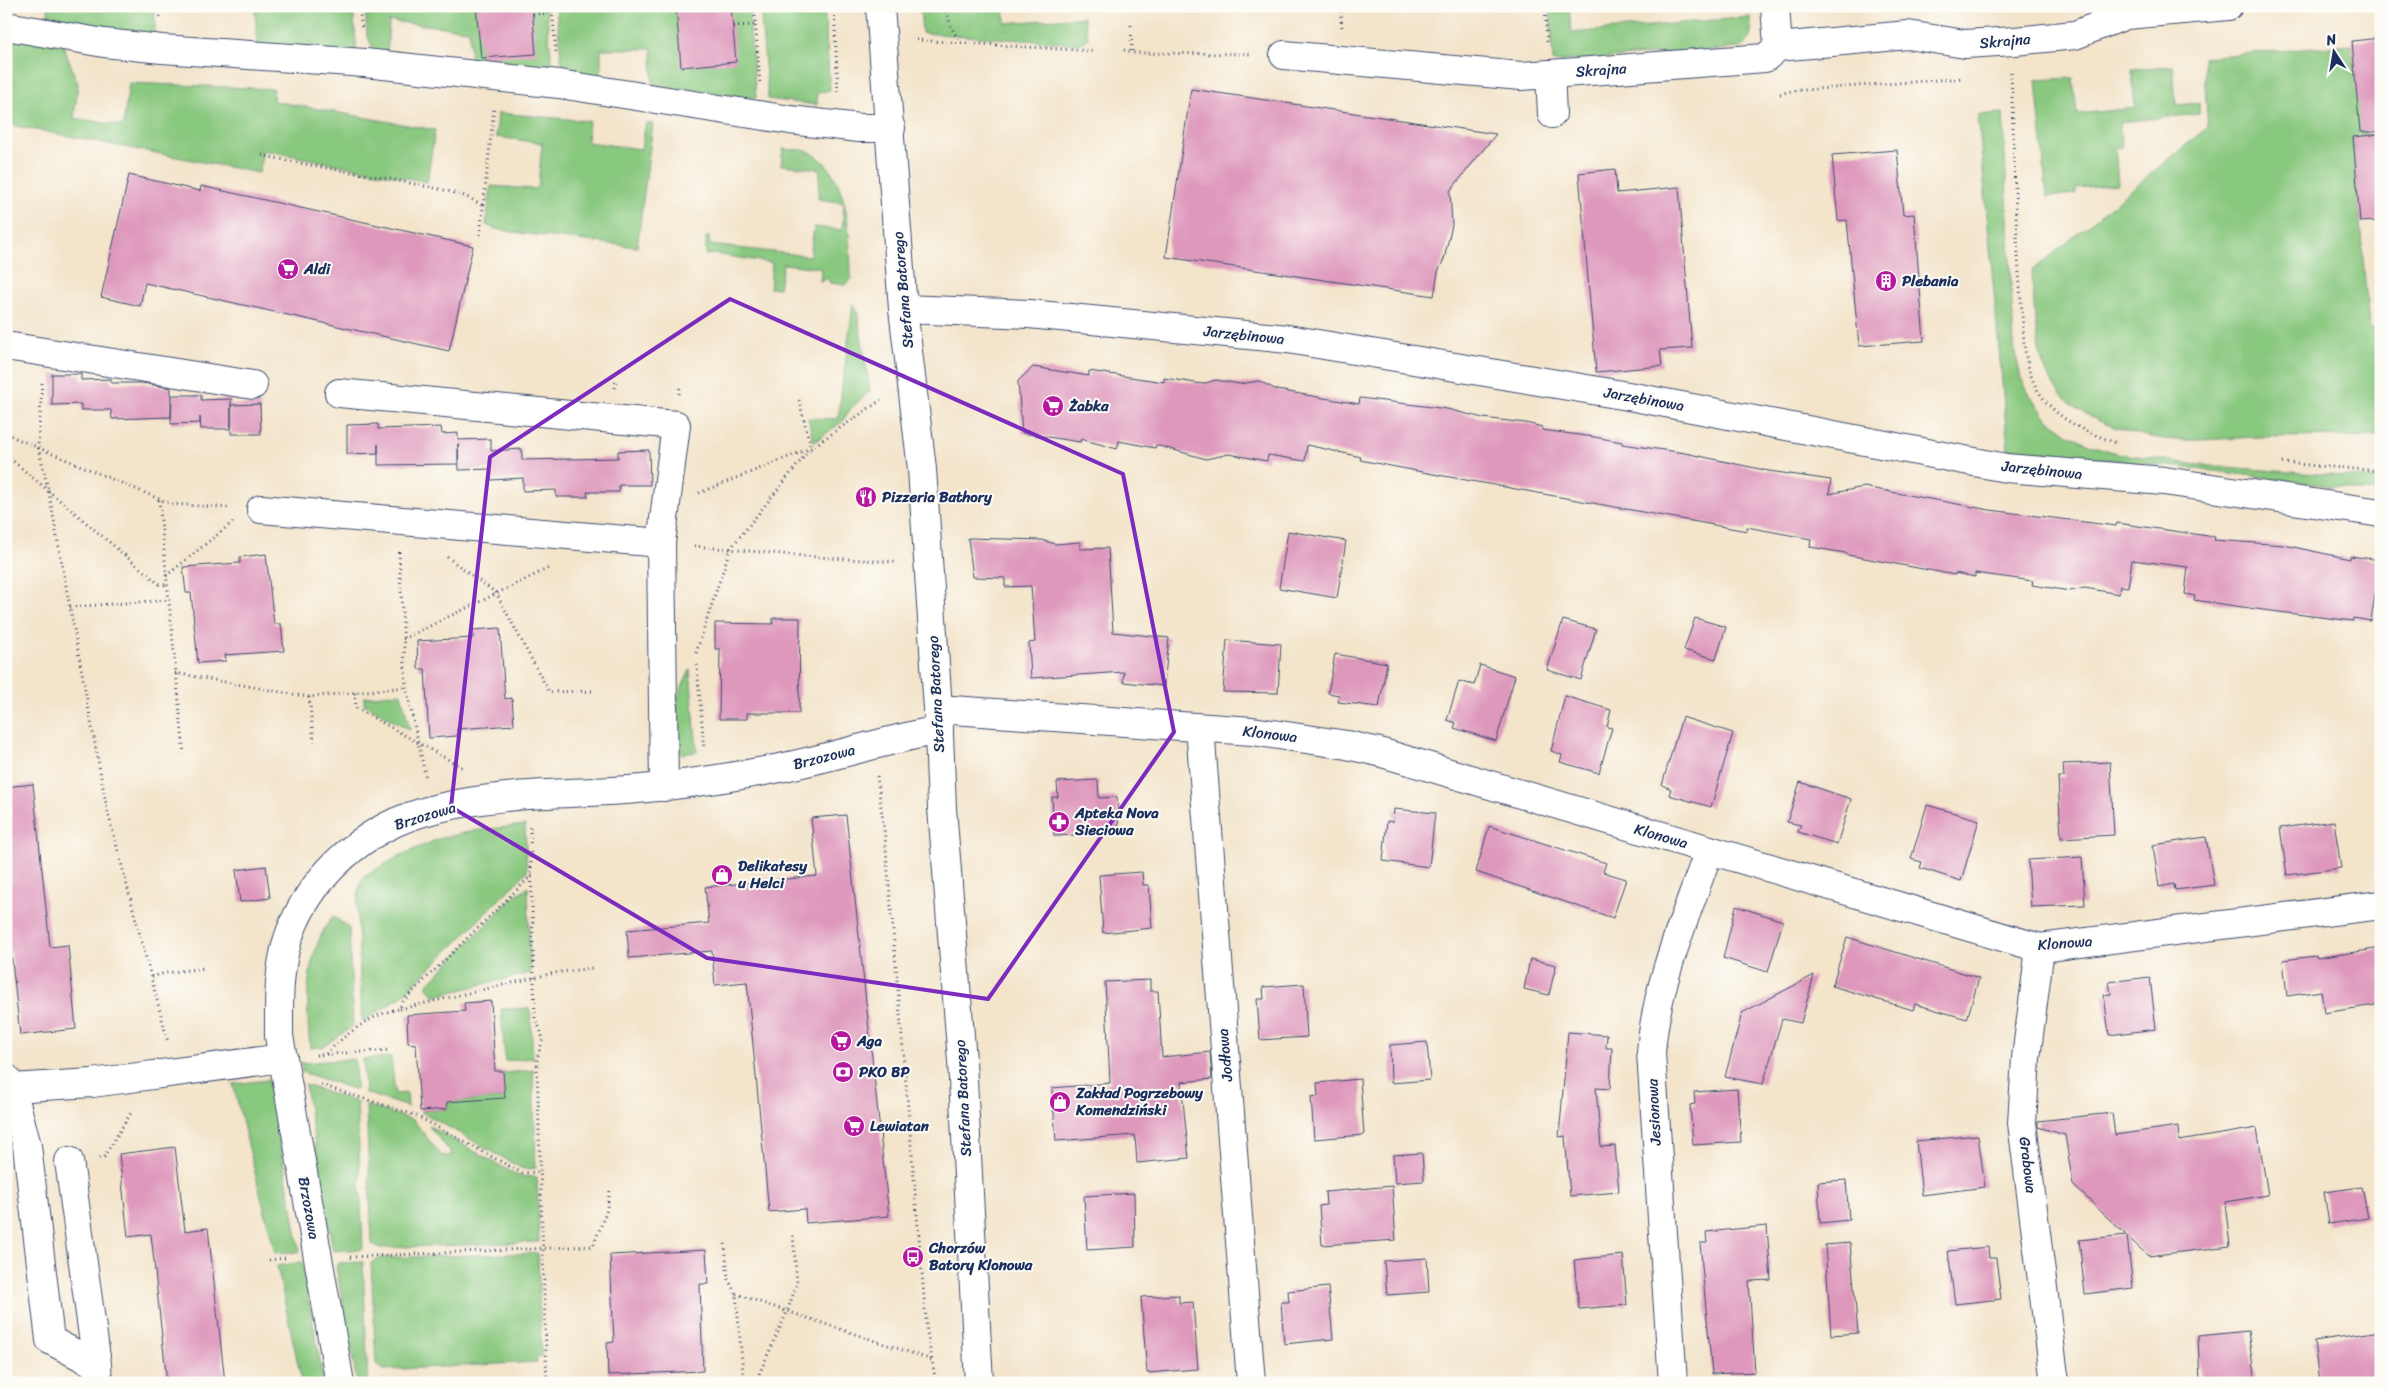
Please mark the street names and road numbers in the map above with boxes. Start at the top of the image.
street label: Skrajna [1978,26,2032,56]
street label: Skrajna [1575,55,1628,85]
street label: Stefana Batorego [885,230,921,349]
street label: Jarzębinowa [1201,318,1286,352]
street label: Jarzębinowa [1601,379,1687,419]
street label: Jarzębinowa [1999,453,2084,487]
street label: Stefana Batorego [920,634,952,753]
street label: Klonowa [1241,718,1299,750]
street label: Brzozowa [790,737,858,777]
street label: Brzozowa [391,794,459,838]
street label: Klonowa [1631,816,1691,856]
street label: Klonowa [2037,928,2094,958]
street label: Jodłowa [1210,1027,1240,1084]
street label: Stefana Batorego [947,1038,979,1157]
street label: Jesionowa [1639,1077,1669,1147]
street label: Grabowa [2012,1135,2044,1195]
street label: Brzozowa [291,1175,327,1242]

